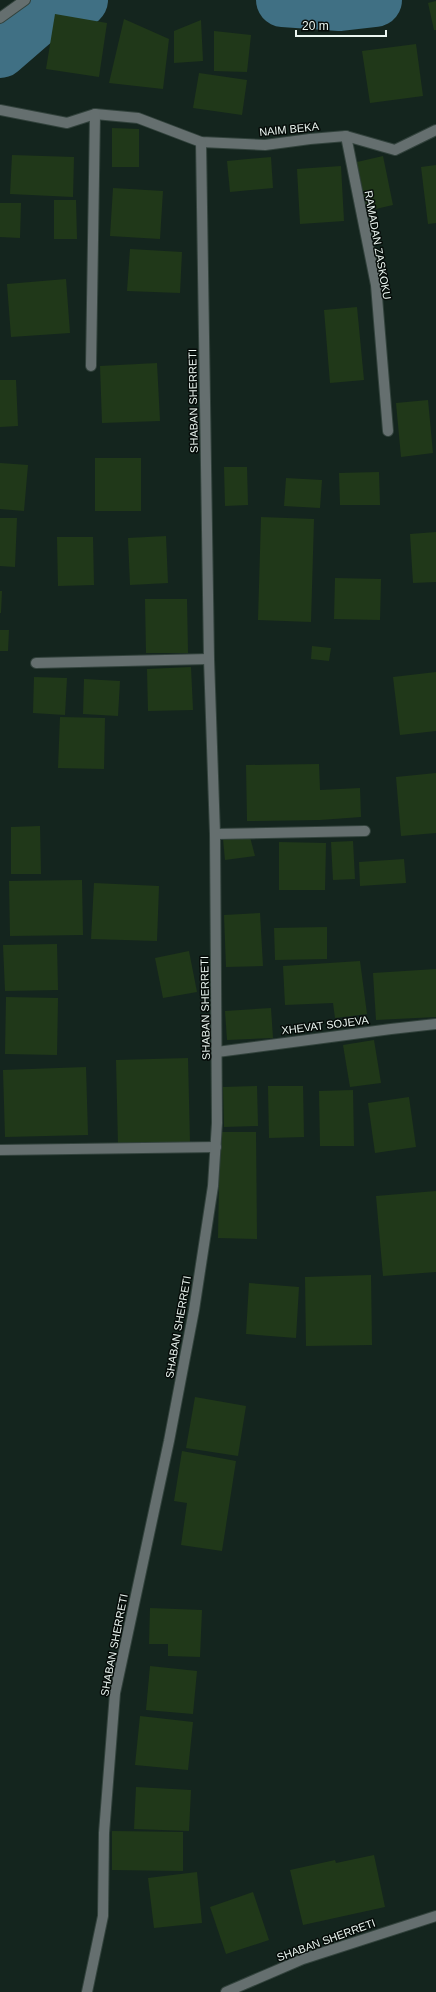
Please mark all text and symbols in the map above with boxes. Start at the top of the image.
scale bar [296,12,386,38]
text: 20 m [302,19,329,33]
street label: NAIM BEKA [259,120,320,138]
street label: RAMADAN ZASKOKU [362,189,394,301]
street label: SHABAN SHERRETI [186,349,200,453]
street label: SHABAN SHERRETI [198,956,212,1060]
street label: XHEVAT SOJEVA [281,1014,370,1036]
street label: SHABAN SHERRETI [163,1275,193,1379]
street label: SHABAN SHERRETI [98,1593,130,1697]
street label: SHABAN SHERRETI [275,1917,377,1963]

